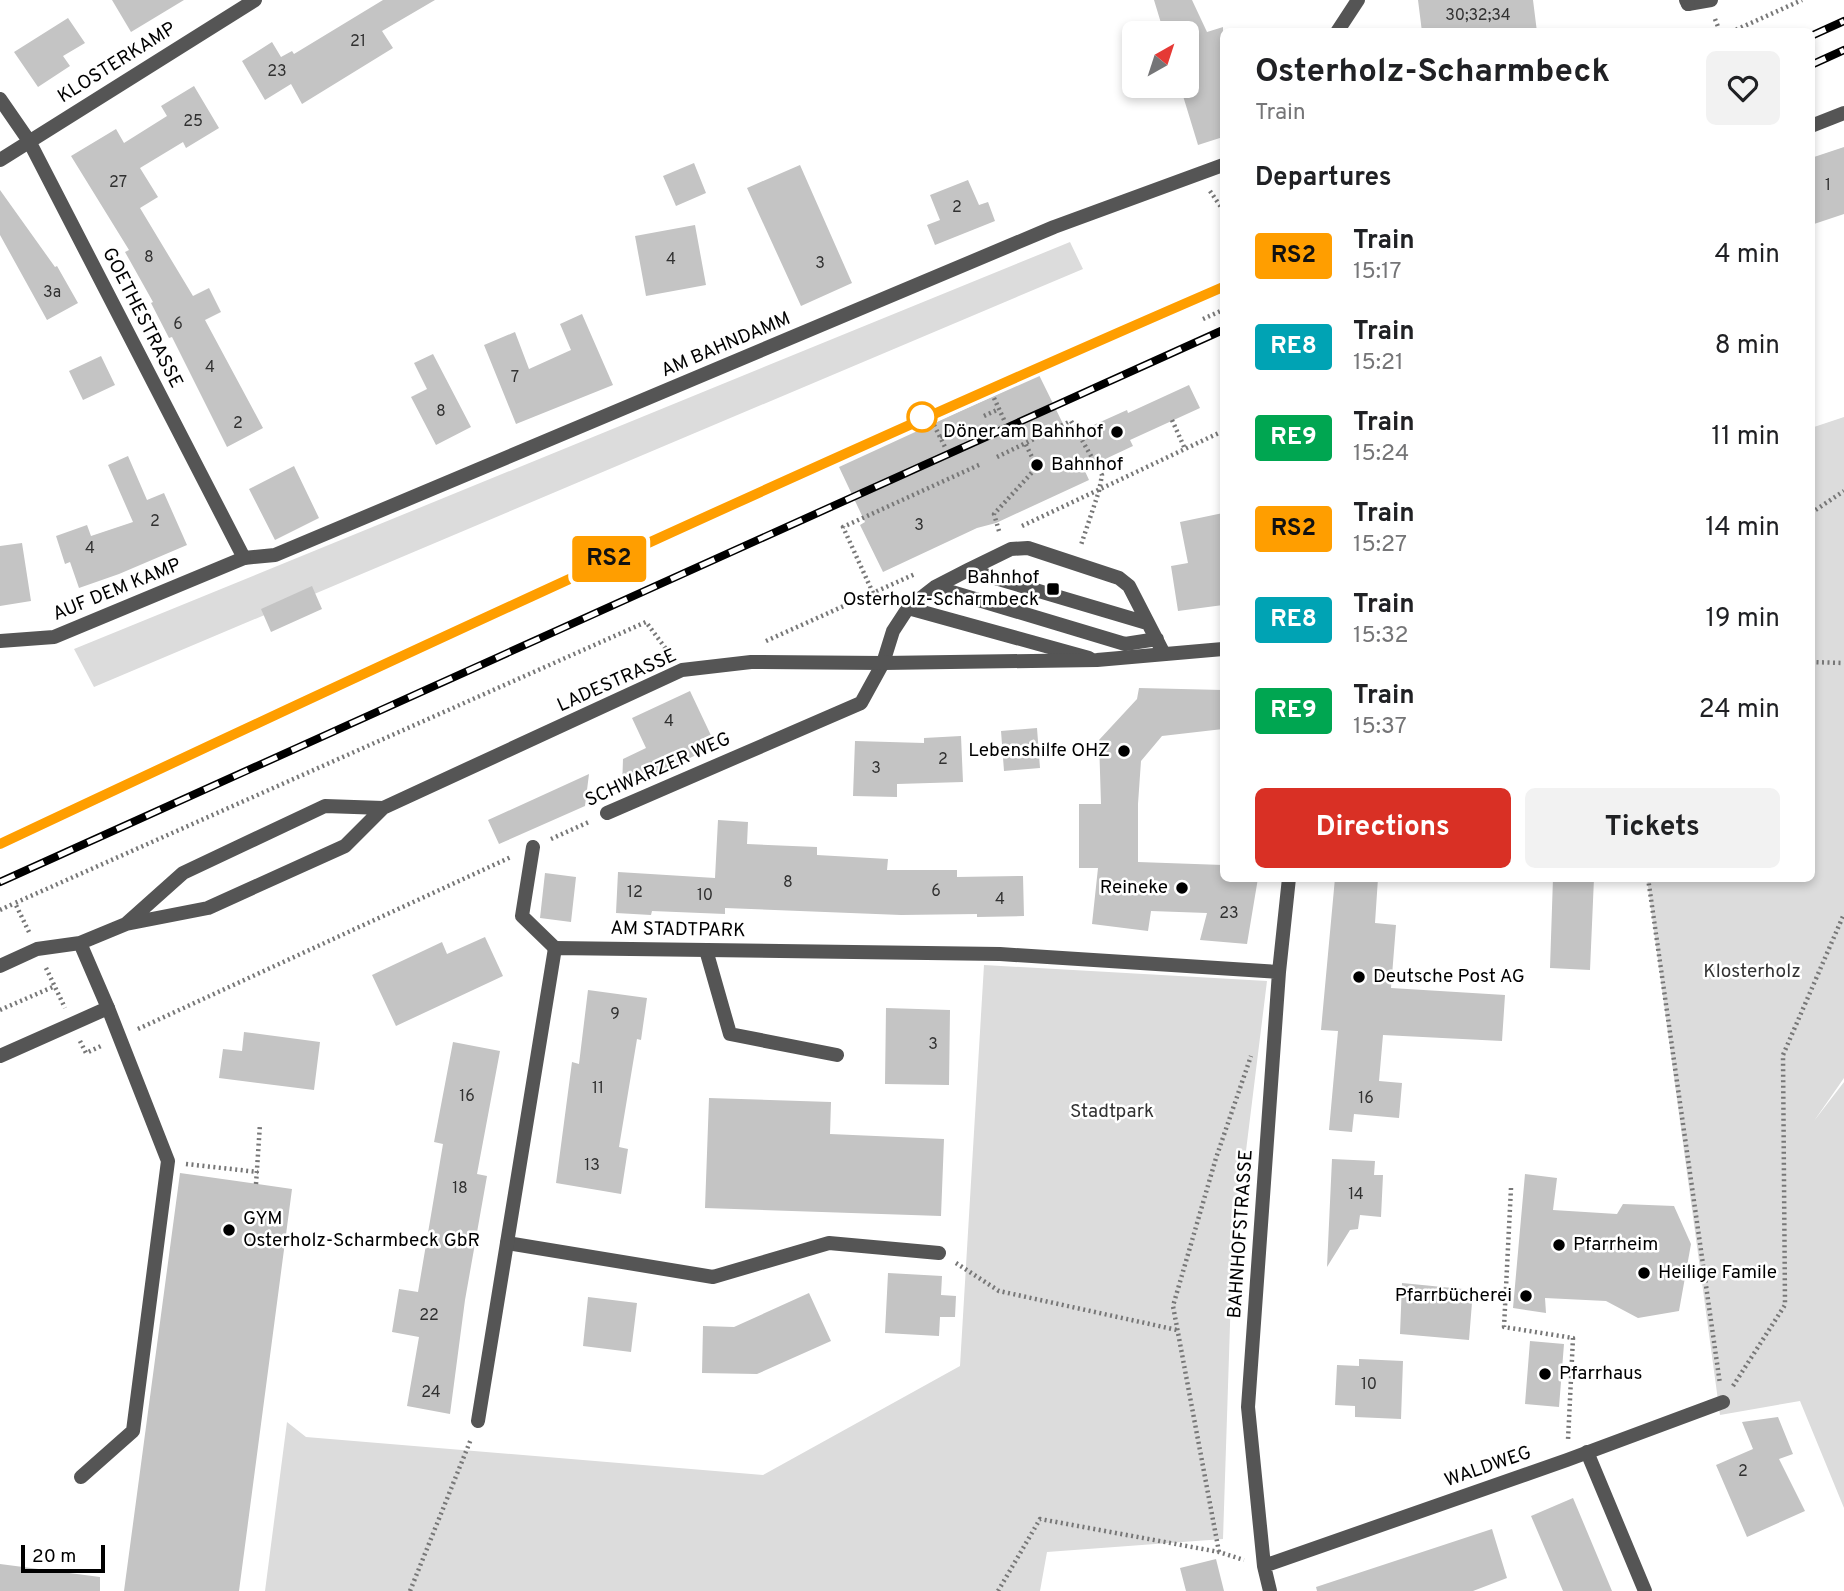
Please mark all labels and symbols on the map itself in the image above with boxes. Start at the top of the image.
house number: 30;32;34 [1445,6,1511,26]
street label: KLOSTERKAMP [53,17,181,109]
north arrow [1122,21,1199,98]
house number: 21 [350,32,366,52]
house number: 23 [267,62,287,82]
house number: 25 [183,112,203,132]
house number: 27 [109,173,127,193]
house number: 1 [1825,176,1831,196]
house number: 2 [952,198,962,218]
street label: GOETHESTRASSE [96,244,188,392]
house number: 8 [144,248,154,268]
house number: 4 [666,250,676,270]
house number: 3 [815,254,825,274]
house number: 3a [43,283,61,303]
street label: AM BAHNDAMM [658,307,794,383]
house number: 6 [173,315,183,335]
house number: 4 [205,358,215,378]
house number: 7 [511,368,519,388]
house number: 8 [436,402,446,422]
unlabelled marker [907,402,937,432]
house number: 2 [233,414,243,434]
place label: Döner am Bahnhof [943,420,1104,444]
marker: Döner am Bahnhof [1109,424,1125,440]
place label: Bahnhof [1051,453,1124,477]
marker: Bahnhof [1029,457,1045,473]
house number: 2 [150,512,160,532]
house number: 3 [914,516,924,536]
line badge: RS2 [569,536,649,582]
house number: 4 [85,539,95,559]
street label: AUF DEM KAMP [49,553,185,627]
place label: Bahnhof Osterholz-Scharmbeck [843,566,1040,612]
marker: Bahnhof Osterholz-Scharmbeck [1045,581,1061,597]
street label: LADESTRASSE [553,644,681,718]
house number: 4 [664,712,674,732]
street label: SCHWARZER WEG [582,727,734,813]
place label: Lebenshilfe OHZ [968,739,1110,763]
marker: Lebenshilfe OHZ [1116,743,1132,759]
house number: 2 [938,750,948,770]
house number: 3 [871,759,881,779]
house number: 8 [783,873,793,893]
place label: Reineke [1100,876,1168,900]
marker: Reineke [1174,880,1190,896]
house number: 6 [931,882,941,902]
house number: 12 [627,883,643,903]
house number: 10 [697,886,713,906]
house number: 4 [995,890,1005,910]
house number: 23 [1219,904,1239,924]
street label: AM STADTPARK [610,917,746,943]
park label: Klosterholz [1703,960,1801,984]
place label: Deutsche Post AG [1373,965,1525,989]
marker: Deutsche Post AG [1351,969,1367,985]
house number: 9 [610,1005,620,1025]
house number: 3 [928,1035,938,1055]
house number: 11 [592,1079,604,1099]
house number: 16 [459,1087,475,1107]
house number: 16 [1358,1089,1374,1109]
park label: Stadtpark [1070,1100,1154,1124]
street label: BAHNHOFSTRASSE [1223,1149,1259,1319]
house number: 13 [584,1156,600,1176]
house number: 18 [452,1179,468,1199]
house number: 14 [1348,1185,1364,1205]
place label: GYM Osterholz-Scharmbeck GbR [243,1207,480,1253]
marker: GYM Osterholz-Scharmbeck GbR [221,1222,237,1238]
place label: Pfarrheim [1573,1233,1658,1257]
marker: Pfarrheim [1551,1237,1567,1253]
place label: Heilige Famile [1658,1261,1777,1285]
marker: Heilige Famile [1636,1265,1652,1281]
place label: Pfarrbücherei [1395,1284,1512,1308]
marker: Pfarrbücherei [1518,1288,1534,1304]
house number: 22 [419,1306,439,1326]
place label: Pfarrhaus [1559,1362,1643,1386]
marker: Pfarrhaus [1537,1366,1553,1382]
house number: 10 [1361,1375,1377,1395]
house number: 24 [421,1383,441,1403]
street label: WALDWEG [1441,1441,1535,1493]
house number: 2 [1738,1462,1748,1482]
scale bar [21,1542,105,1574]

